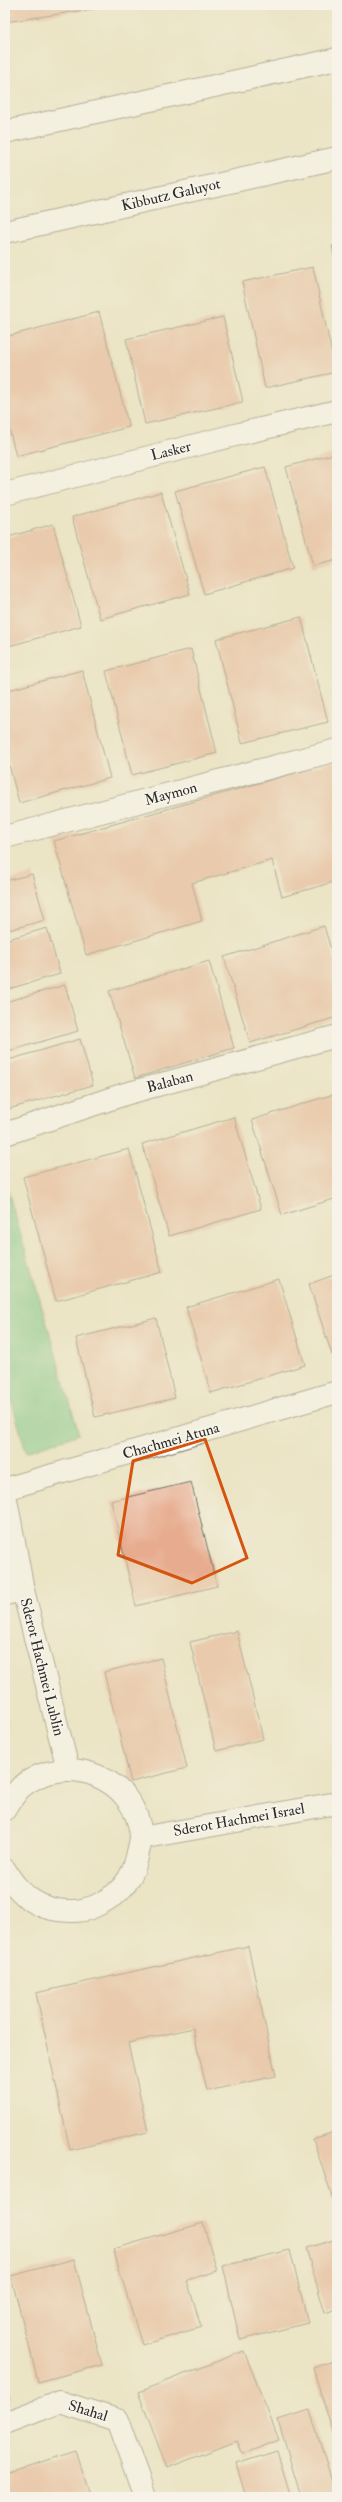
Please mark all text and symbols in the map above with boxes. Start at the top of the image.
street label: Kibbutz Galuyot [120,174,222,216]
street label: Lasker [149,437,194,465]
street label: Maymon [143,778,200,810]
street label: Balaban [145,1067,196,1097]
street label: Chachmei Atuna [120,1418,222,1464]
street label: Sderot Hachmei Lublin [16,1596,68,1738]
street label: Sderot Hachmei Israel [172,1799,306,1841]
street label: Shahal [66,2396,110,2426]

